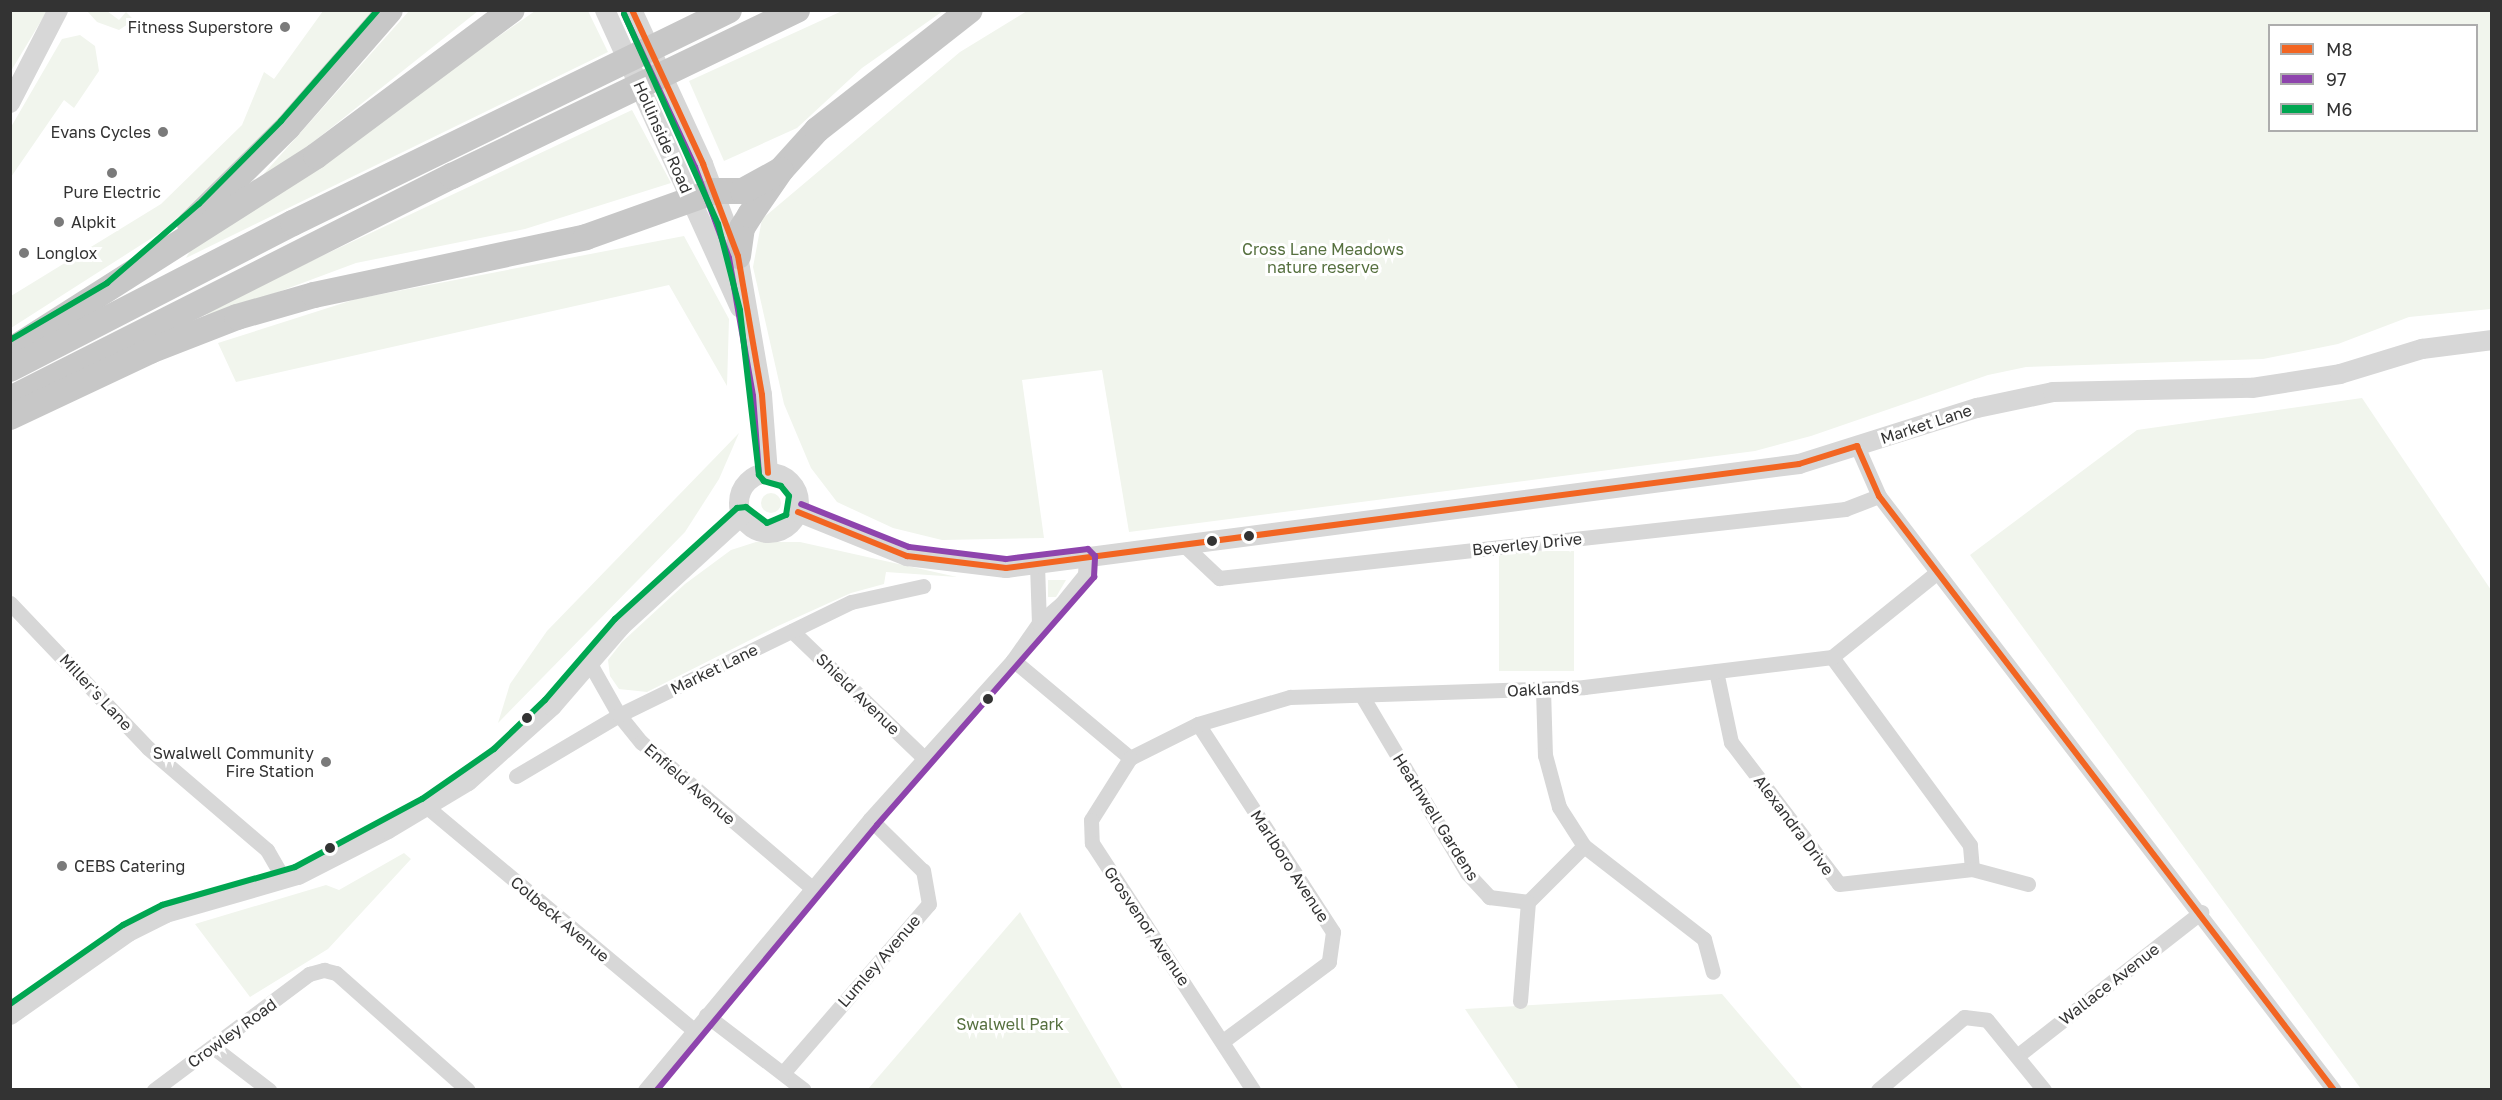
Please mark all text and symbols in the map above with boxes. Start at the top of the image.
place label: Fitness Superstore [128,17,273,37]
marker: Fitness Superstore [278,20,292,34]
legend [2268,24,2478,132]
text: M8 [2326,38,2352,60]
text: 97 [2326,68,2346,90]
street label: Hollinside Road [630,78,696,196]
text: M6 [2326,98,2352,120]
place label: Evans Cycles [51,122,151,142]
marker: Evans Cycles [156,125,170,139]
marker: Pure Electric [105,166,119,180]
place label: Pure Electric [63,182,161,202]
place label: Alpkit [71,212,116,232]
marker: Alpkit [52,215,66,229]
park label: Cross Lane Meadows nature reserve [1242,239,1404,277]
place label: Longlox [36,243,97,263]
marker: Longlox [17,246,31,260]
street label: Market Lane [1878,400,1974,448]
street label: Beverley Drive [1471,529,1583,559]
unlabelled marker [1243,530,1255,542]
unlabelled marker [1206,535,1218,547]
street label: Market Lane [667,640,761,698]
street label: Shield Avenue [812,649,904,739]
street label: Miller's Lane [56,650,136,734]
street label: Oaklands [1506,678,1580,700]
unlabelled marker [982,693,994,705]
unlabelled marker [521,712,533,724]
street label: Enfield Avenue [641,739,739,829]
place label: Swalwell Community Fire Station [153,743,314,781]
street label: Heathwell Gardens [1389,750,1483,884]
marker: Swalwell Community Fire Station [319,755,333,769]
street label: Alexandra Drive [1750,771,1838,879]
street label: Marlboro Avenue [1247,806,1333,926]
unlabelled marker [324,842,336,854]
place label: CEBS Catering [74,856,185,876]
marker: CEBS Catering [55,859,69,873]
street label: Grosvenor Avenue [1100,863,1194,989]
street label: Colbeck Avenue [507,872,613,966]
street label: Lumley Avenue [834,911,924,1011]
street label: Wallace Avenue [2055,939,2163,1029]
street label: Crowley Road [184,994,280,1072]
park label: Swalwell Park [956,1014,1064,1034]

